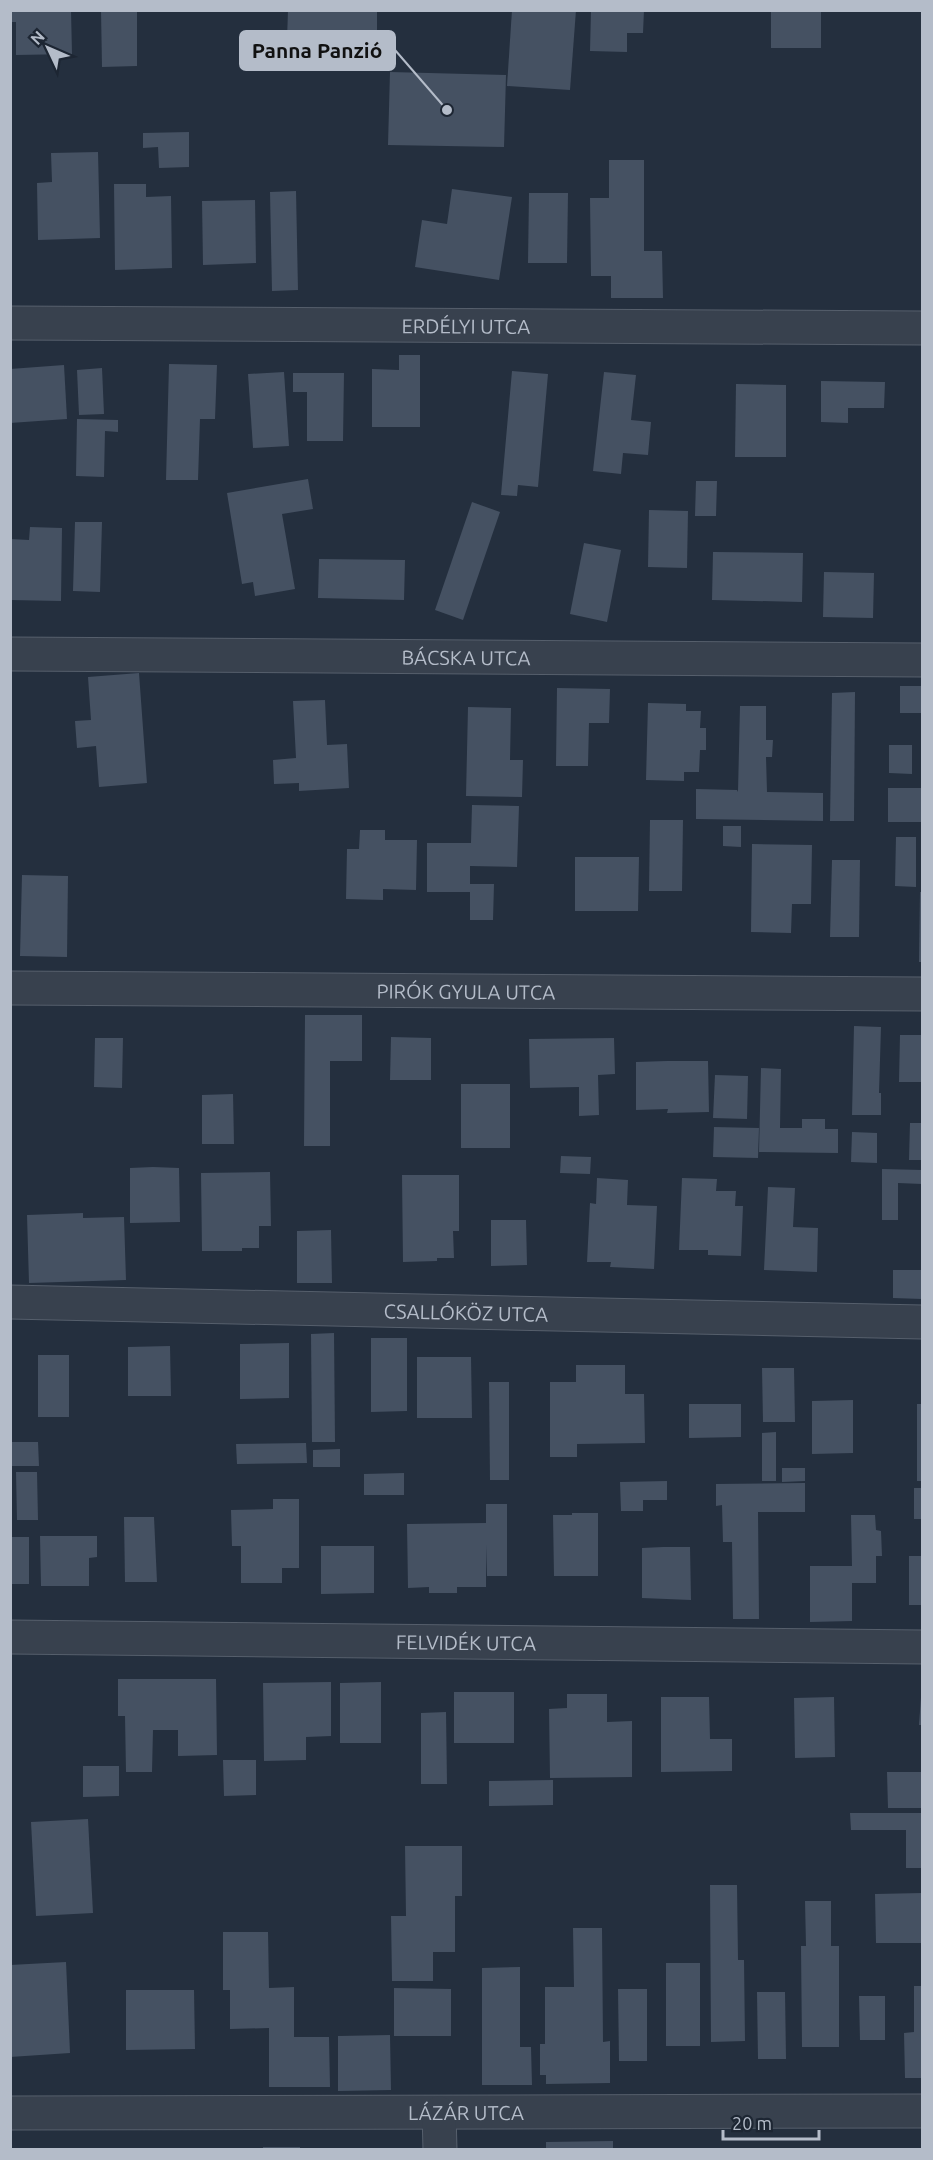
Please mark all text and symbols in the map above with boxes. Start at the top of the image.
north arrow [18,18,78,78]
text: N [27,27,48,48]
callout: Panna Panzió [240,31,395,70]
text: Panna Panzió [252,38,382,62]
street label: ERDÉLYI UTCA [402,314,530,337]
street label: BÁCSKA UTCA [401,645,531,669]
street label: PIRÓK GYULA UTCA [376,979,556,1003]
street label: CSALLÓKÖZ UTCA [383,1299,548,1325]
street label: FELVIDÉK UTCA [396,1630,536,1654]
street label: LÁZÁR UTCA [408,2100,524,2124]
scale bar [723,2103,819,2141]
text: 20 m [732,2113,772,2133]

